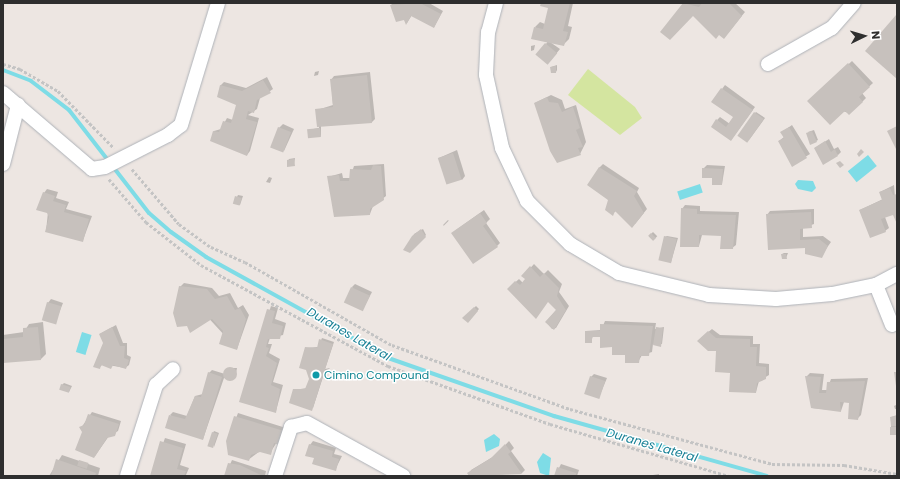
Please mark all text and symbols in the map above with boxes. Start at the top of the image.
north arrow [844,16,884,56]
text: N [868,30,884,40]
water label: Duranes Lateral [305,304,393,364]
place label: Cimino Compound [324,368,429,382]
marker: Cimino Compound [311,370,321,380]
water label: Duranes Lateral [605,425,699,465]

